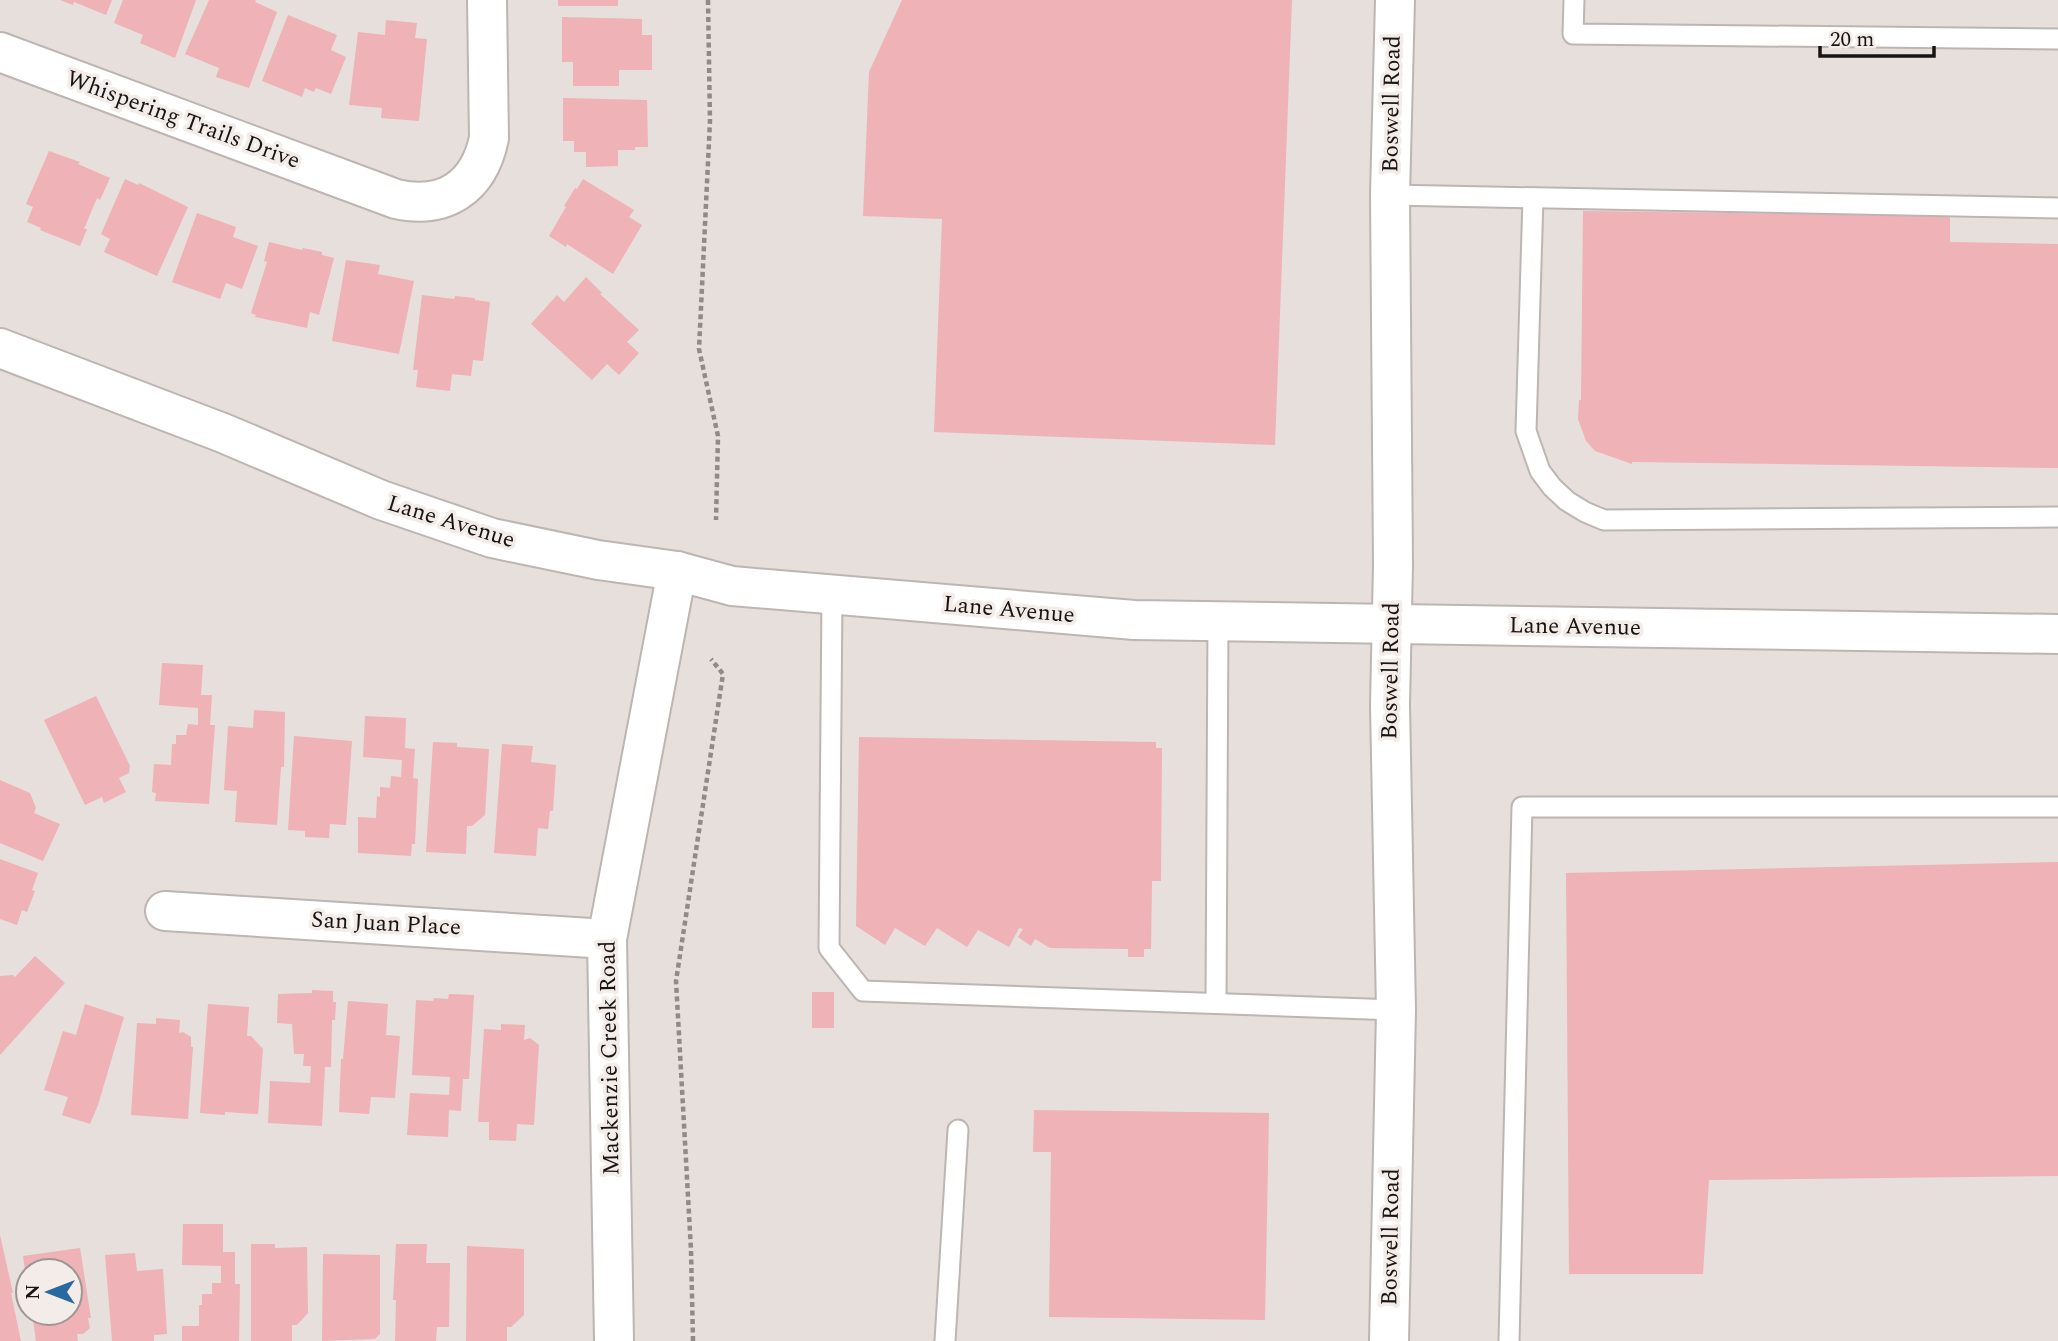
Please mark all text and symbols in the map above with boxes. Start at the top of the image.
scale bar [1820,14,1934,58]
text: 20 m [1830,24,1874,56]
street label: Boswell Road [1373,35,1411,173]
street label: Whispering Trails Drive [61,61,305,179]
street label: Lane Avenue [383,486,519,558]
street label: Lane Avenue [942,587,1076,633]
street label: Boswell Road [1372,602,1410,740]
street label: Lane Avenue [1509,608,1641,646]
street label: San Juan Place [310,903,462,945]
street label: Mackenzie Creek Road [590,940,630,1176]
street label: Boswell Road [1372,1168,1410,1306]
north arrow [14,1257,84,1327]
text: N [19,1284,48,1300]

